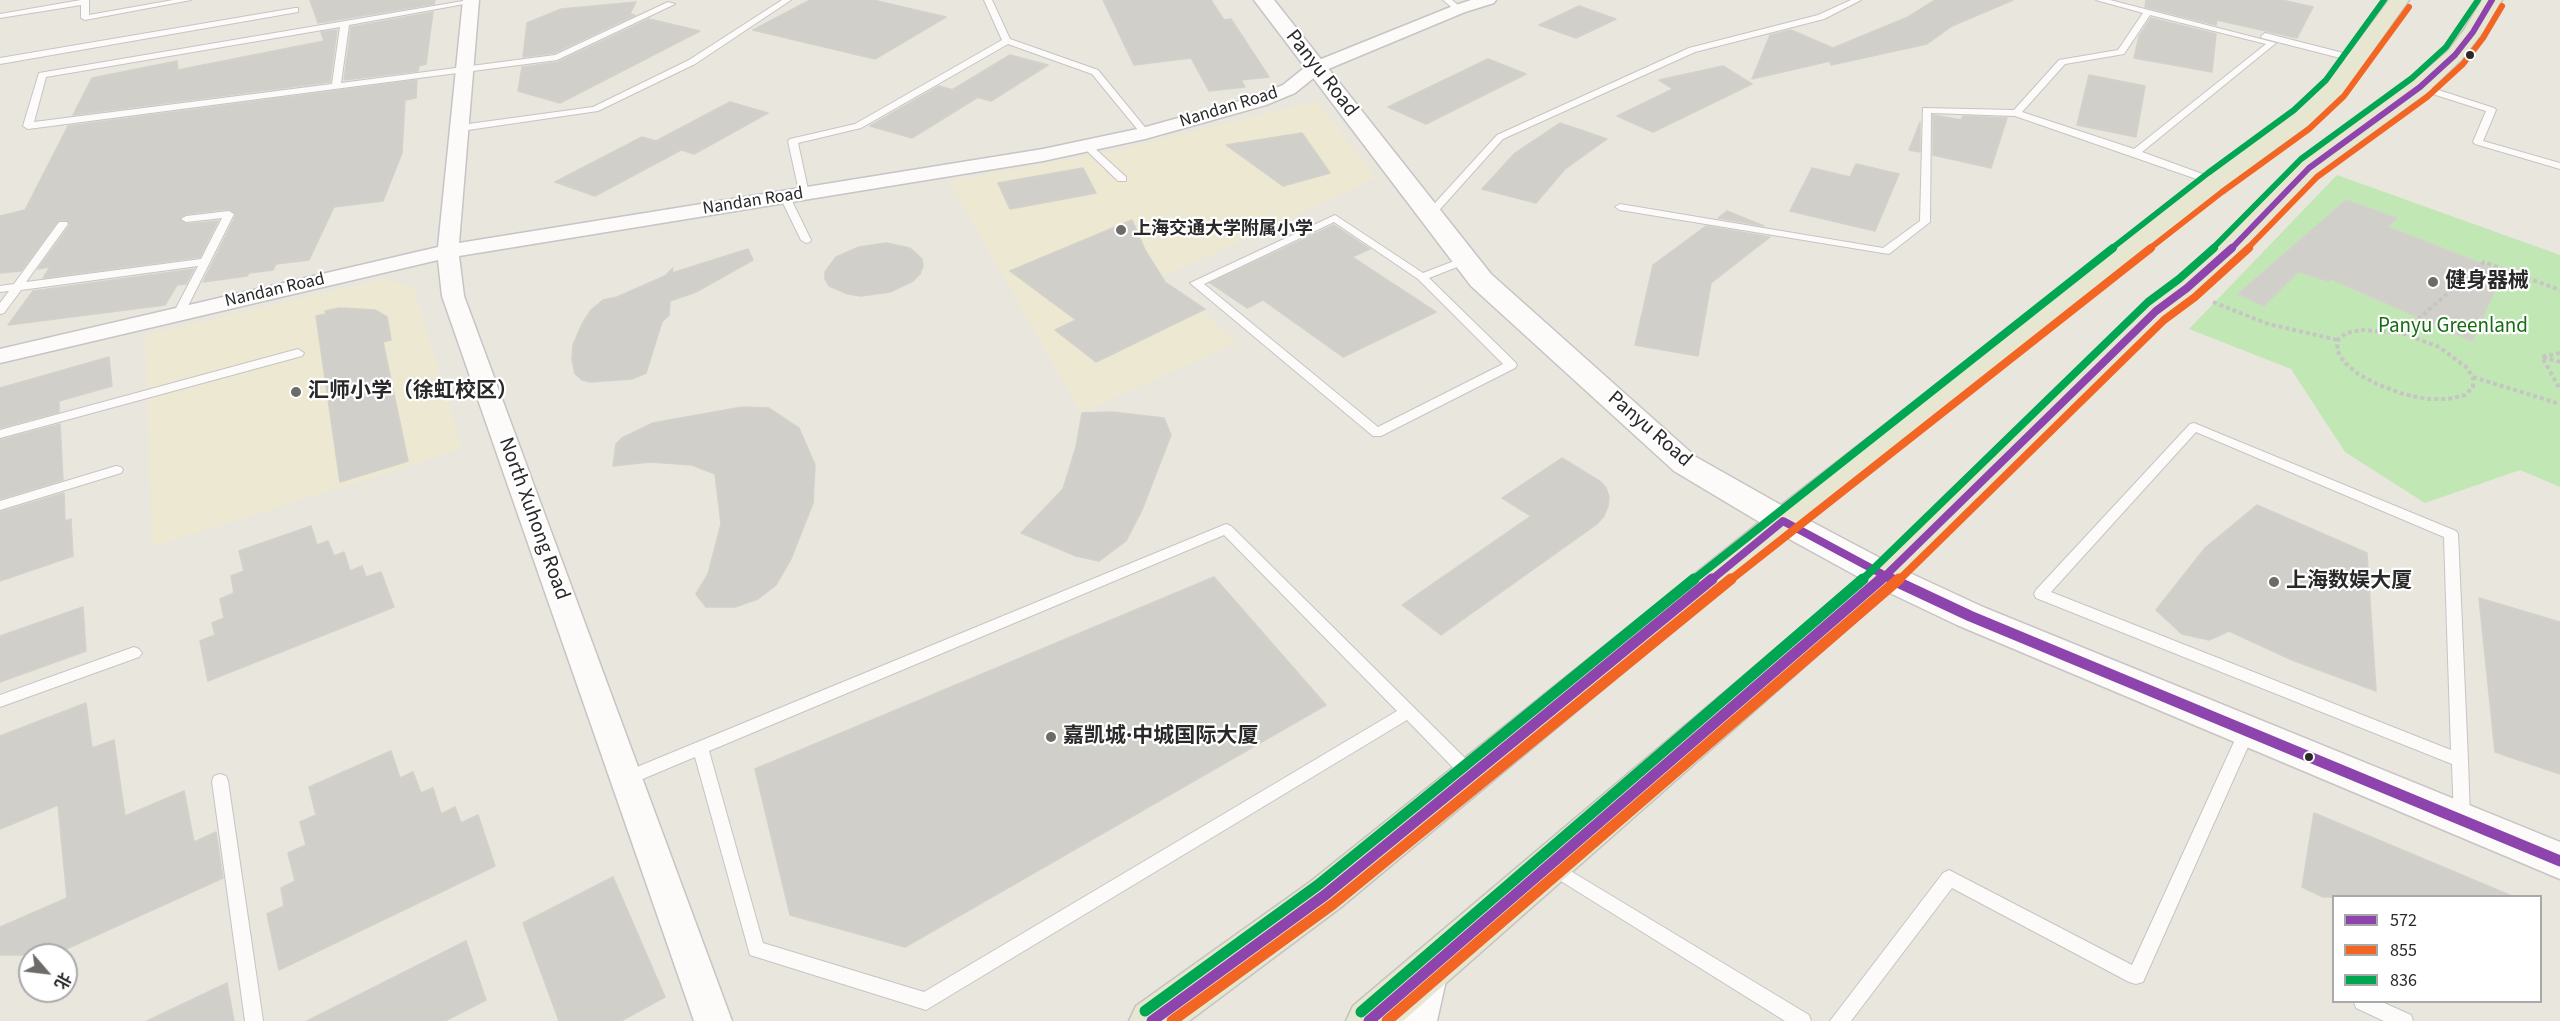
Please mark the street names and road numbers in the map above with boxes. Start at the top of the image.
street label: Panyu Road [1279,25,1363,123]
street label: Nandan Road [1177,83,1281,133]
street label: Nandan Road [701,183,805,221]
street label: Nandan Road [223,269,327,313]
street label: Panyu Road [1602,387,1696,473]
street label: North Xuhong Road [492,434,574,604]

